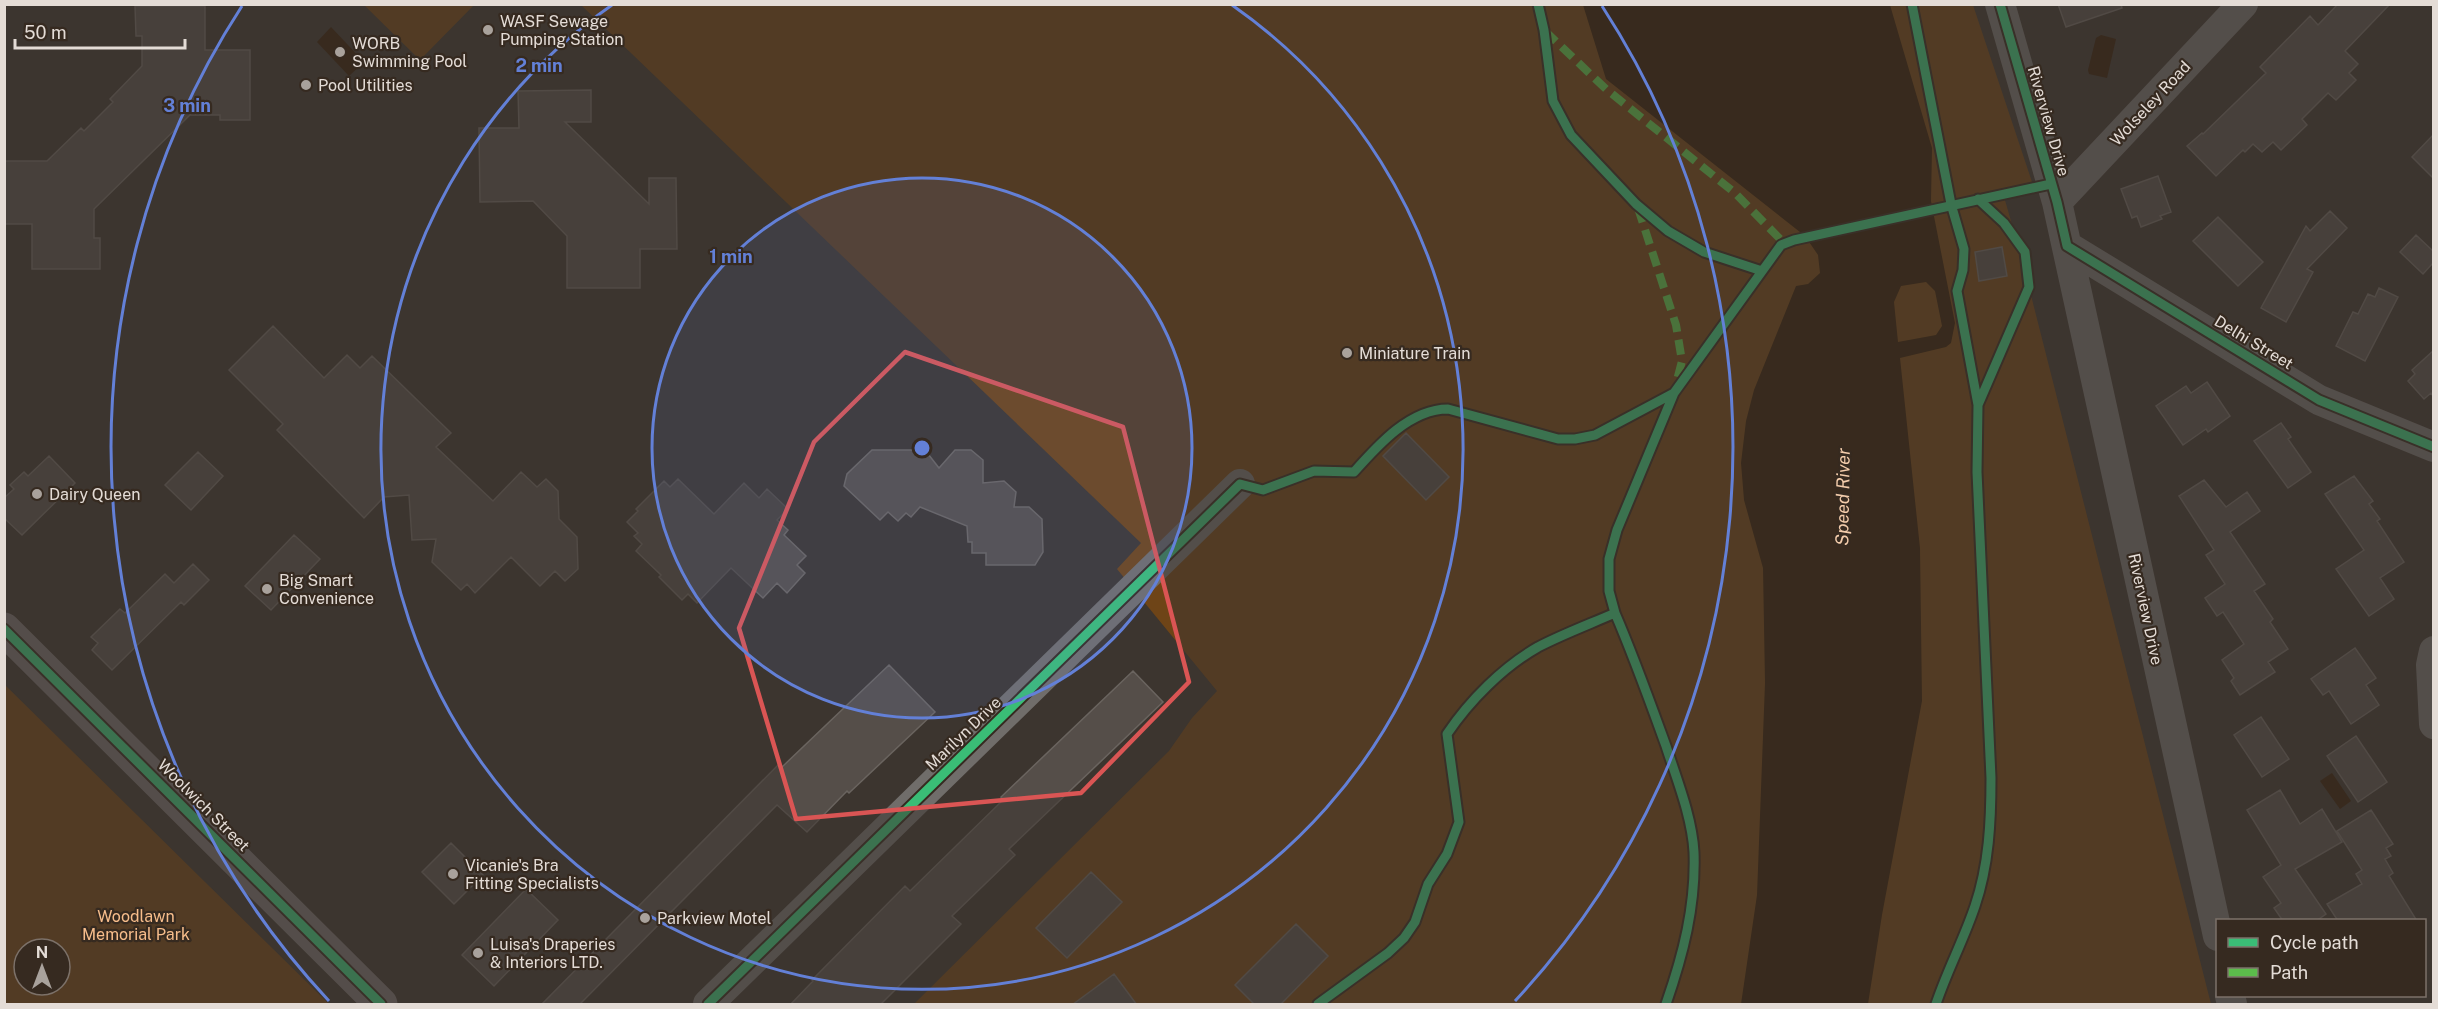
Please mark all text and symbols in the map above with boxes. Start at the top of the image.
scale bar [15,12,184,50]
place label: WASF Sewage Pumping Station [500,12,624,49]
text: 50 m [24,22,67,43]
marker: WASF Sewage Pumping Station [481,23,495,37]
place label: WORB Swimming Pool [352,34,467,71]
marker: WORB Swimming Pool [333,45,347,59]
text: 2 min [515,55,563,76]
street label: Wolseley Road [2106,57,2194,150]
street label: Riverview Drive [2024,64,2073,178]
place label: Pool Utilities [318,76,413,95]
marker: Pool Utilities [299,78,313,92]
text: 3 min [163,95,211,116]
text: 1 min [709,246,753,267]
street label: Delhi Street [2211,311,2297,373]
place label: Miniature Train [1359,344,1471,363]
marker: Miniature Train [1340,346,1354,360]
centre of rings [912,438,932,458]
water label: Speed River [1831,448,1854,546]
place label: Dairy Queen [49,485,140,504]
marker: Dairy Queen [30,487,44,501]
street label: Riverview Drive [2124,552,2167,667]
place label: Big Smart Convenience [279,571,374,608]
marker: Big Smart Convenience [260,582,274,596]
street label: Marilyn Drive [922,693,1005,774]
street label: Woolwich Street [154,755,254,855]
place label: Vicanie's Bra Fitting Specialists [465,856,599,893]
marker: Vicanie's Bra Fitting Specialists [446,867,460,881]
park label: Woodlawn Memorial Park [82,907,190,944]
place label: Parkview Motel [657,909,771,928]
marker: Parkview Motel [638,911,652,925]
legend [2216,919,2426,997]
text: Cycle path [2270,932,2359,953]
place label: Luisa's Draperies & Interiors LTD. [490,935,615,972]
north arrow [12,937,72,997]
text: N [36,943,48,962]
marker: Luisa's Draperies & Interiors LTD. [471,946,485,960]
text: Path [2270,962,2308,983]

